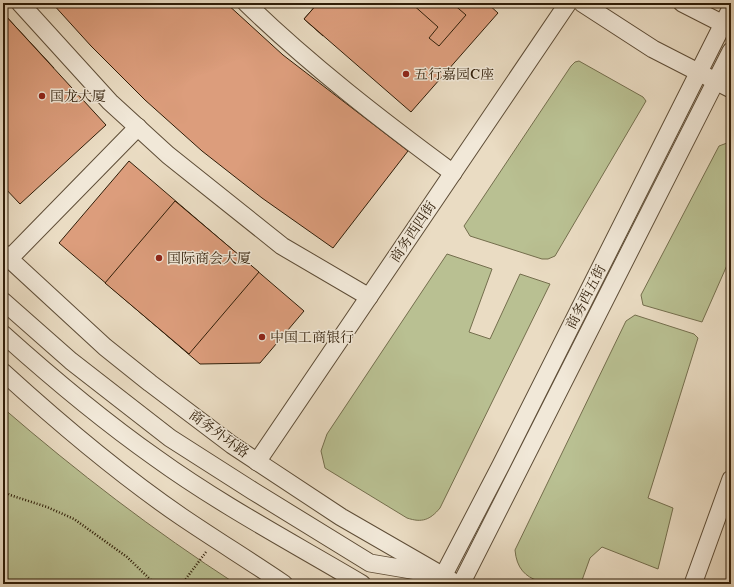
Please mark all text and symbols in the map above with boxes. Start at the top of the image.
place label: 五行嘉园C座 [414,66,494,83]
marker: 五行嘉园C座 [401,69,411,79]
place label: 国龙大厦 [50,88,106,105]
marker: 国龙大厦 [37,91,47,101]
street label: 商务西四街 [386,198,440,266]
place label: 国际商会大厦 [167,250,251,267]
marker: 国际商会大厦 [154,253,164,263]
street label: 商务西五街 [563,262,609,332]
place label: 中国工商银行 [270,329,354,346]
marker: 中国工商银行 [257,332,267,342]
street label: 商务外环路 [186,407,252,461]

